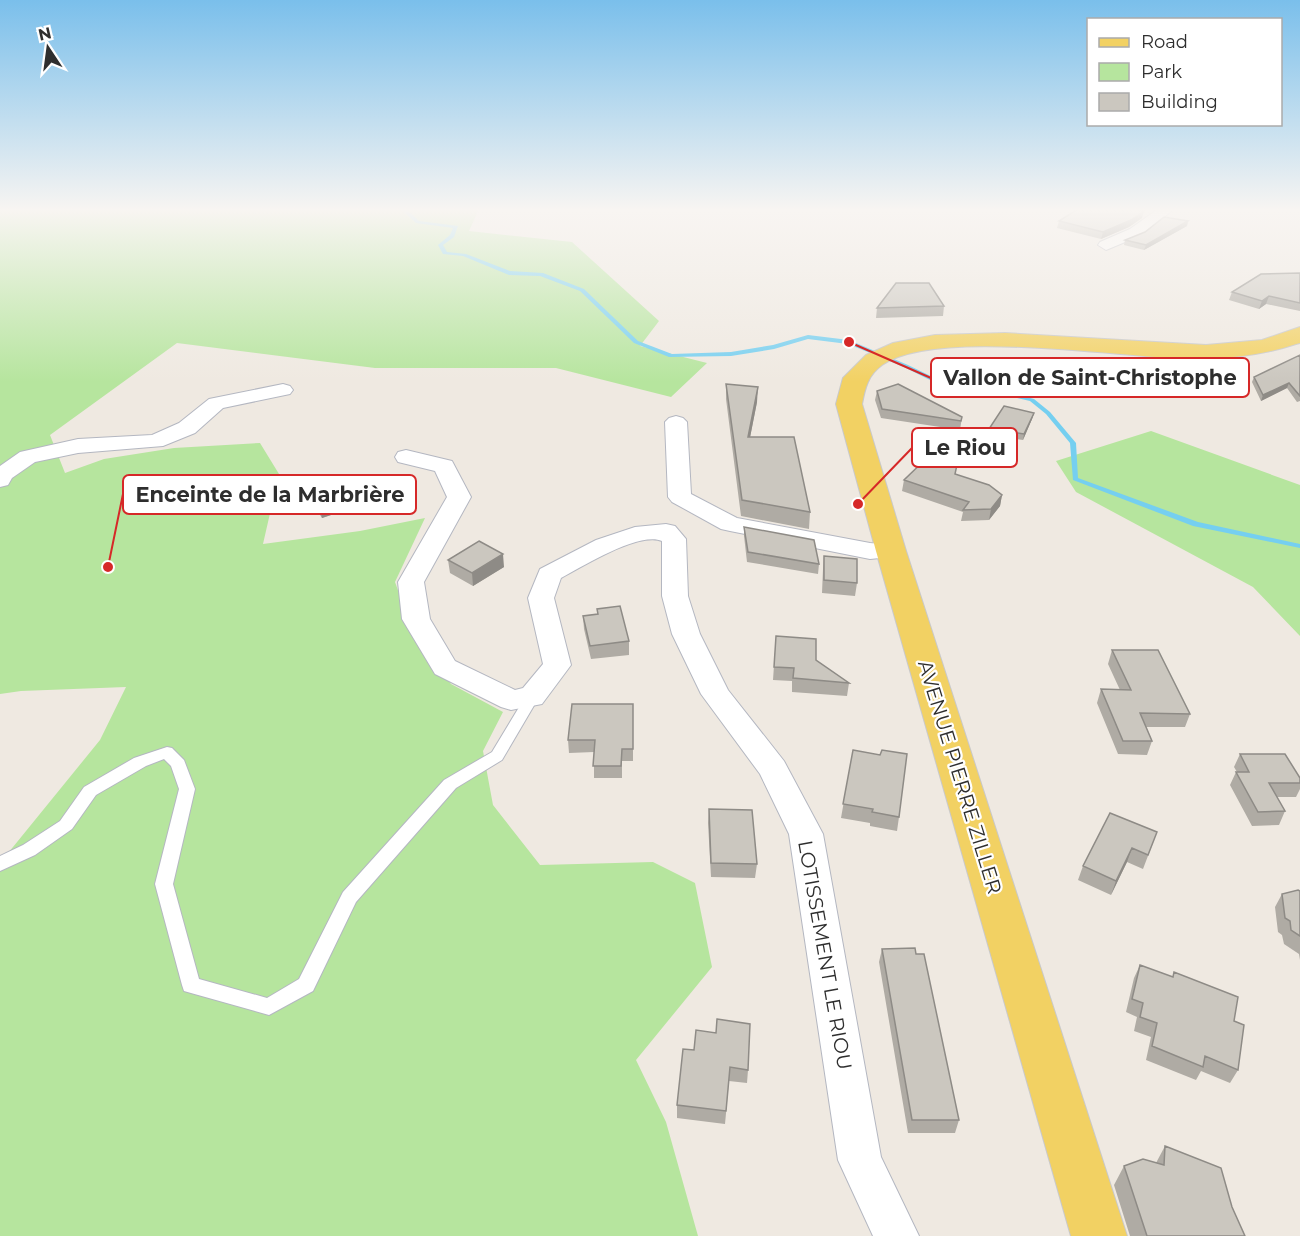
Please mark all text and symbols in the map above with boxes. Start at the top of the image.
north arrow [18,18,78,78]
legend [1087,18,1282,126]
text: N [36,23,53,45]
text: Road [1141,31,1188,53]
text: Park [1141,61,1182,83]
text: Building [1141,91,1218,113]
callout: Vallon de Saint-Christophe [931,358,1249,397]
text: Vallon de Saint-Christophe [942,365,1237,390]
callout: Le Riou [912,428,1017,467]
text: Le Riou [924,435,1006,460]
callout: Enceinte de la Marbrière [123,475,416,514]
text: Enceinte de la Marbrière [135,482,405,507]
street label: AVENUE PIERRE ZILLER [913,657,1007,897]
street label: LOTISSEMENT LE RIOU [793,838,857,1072]

